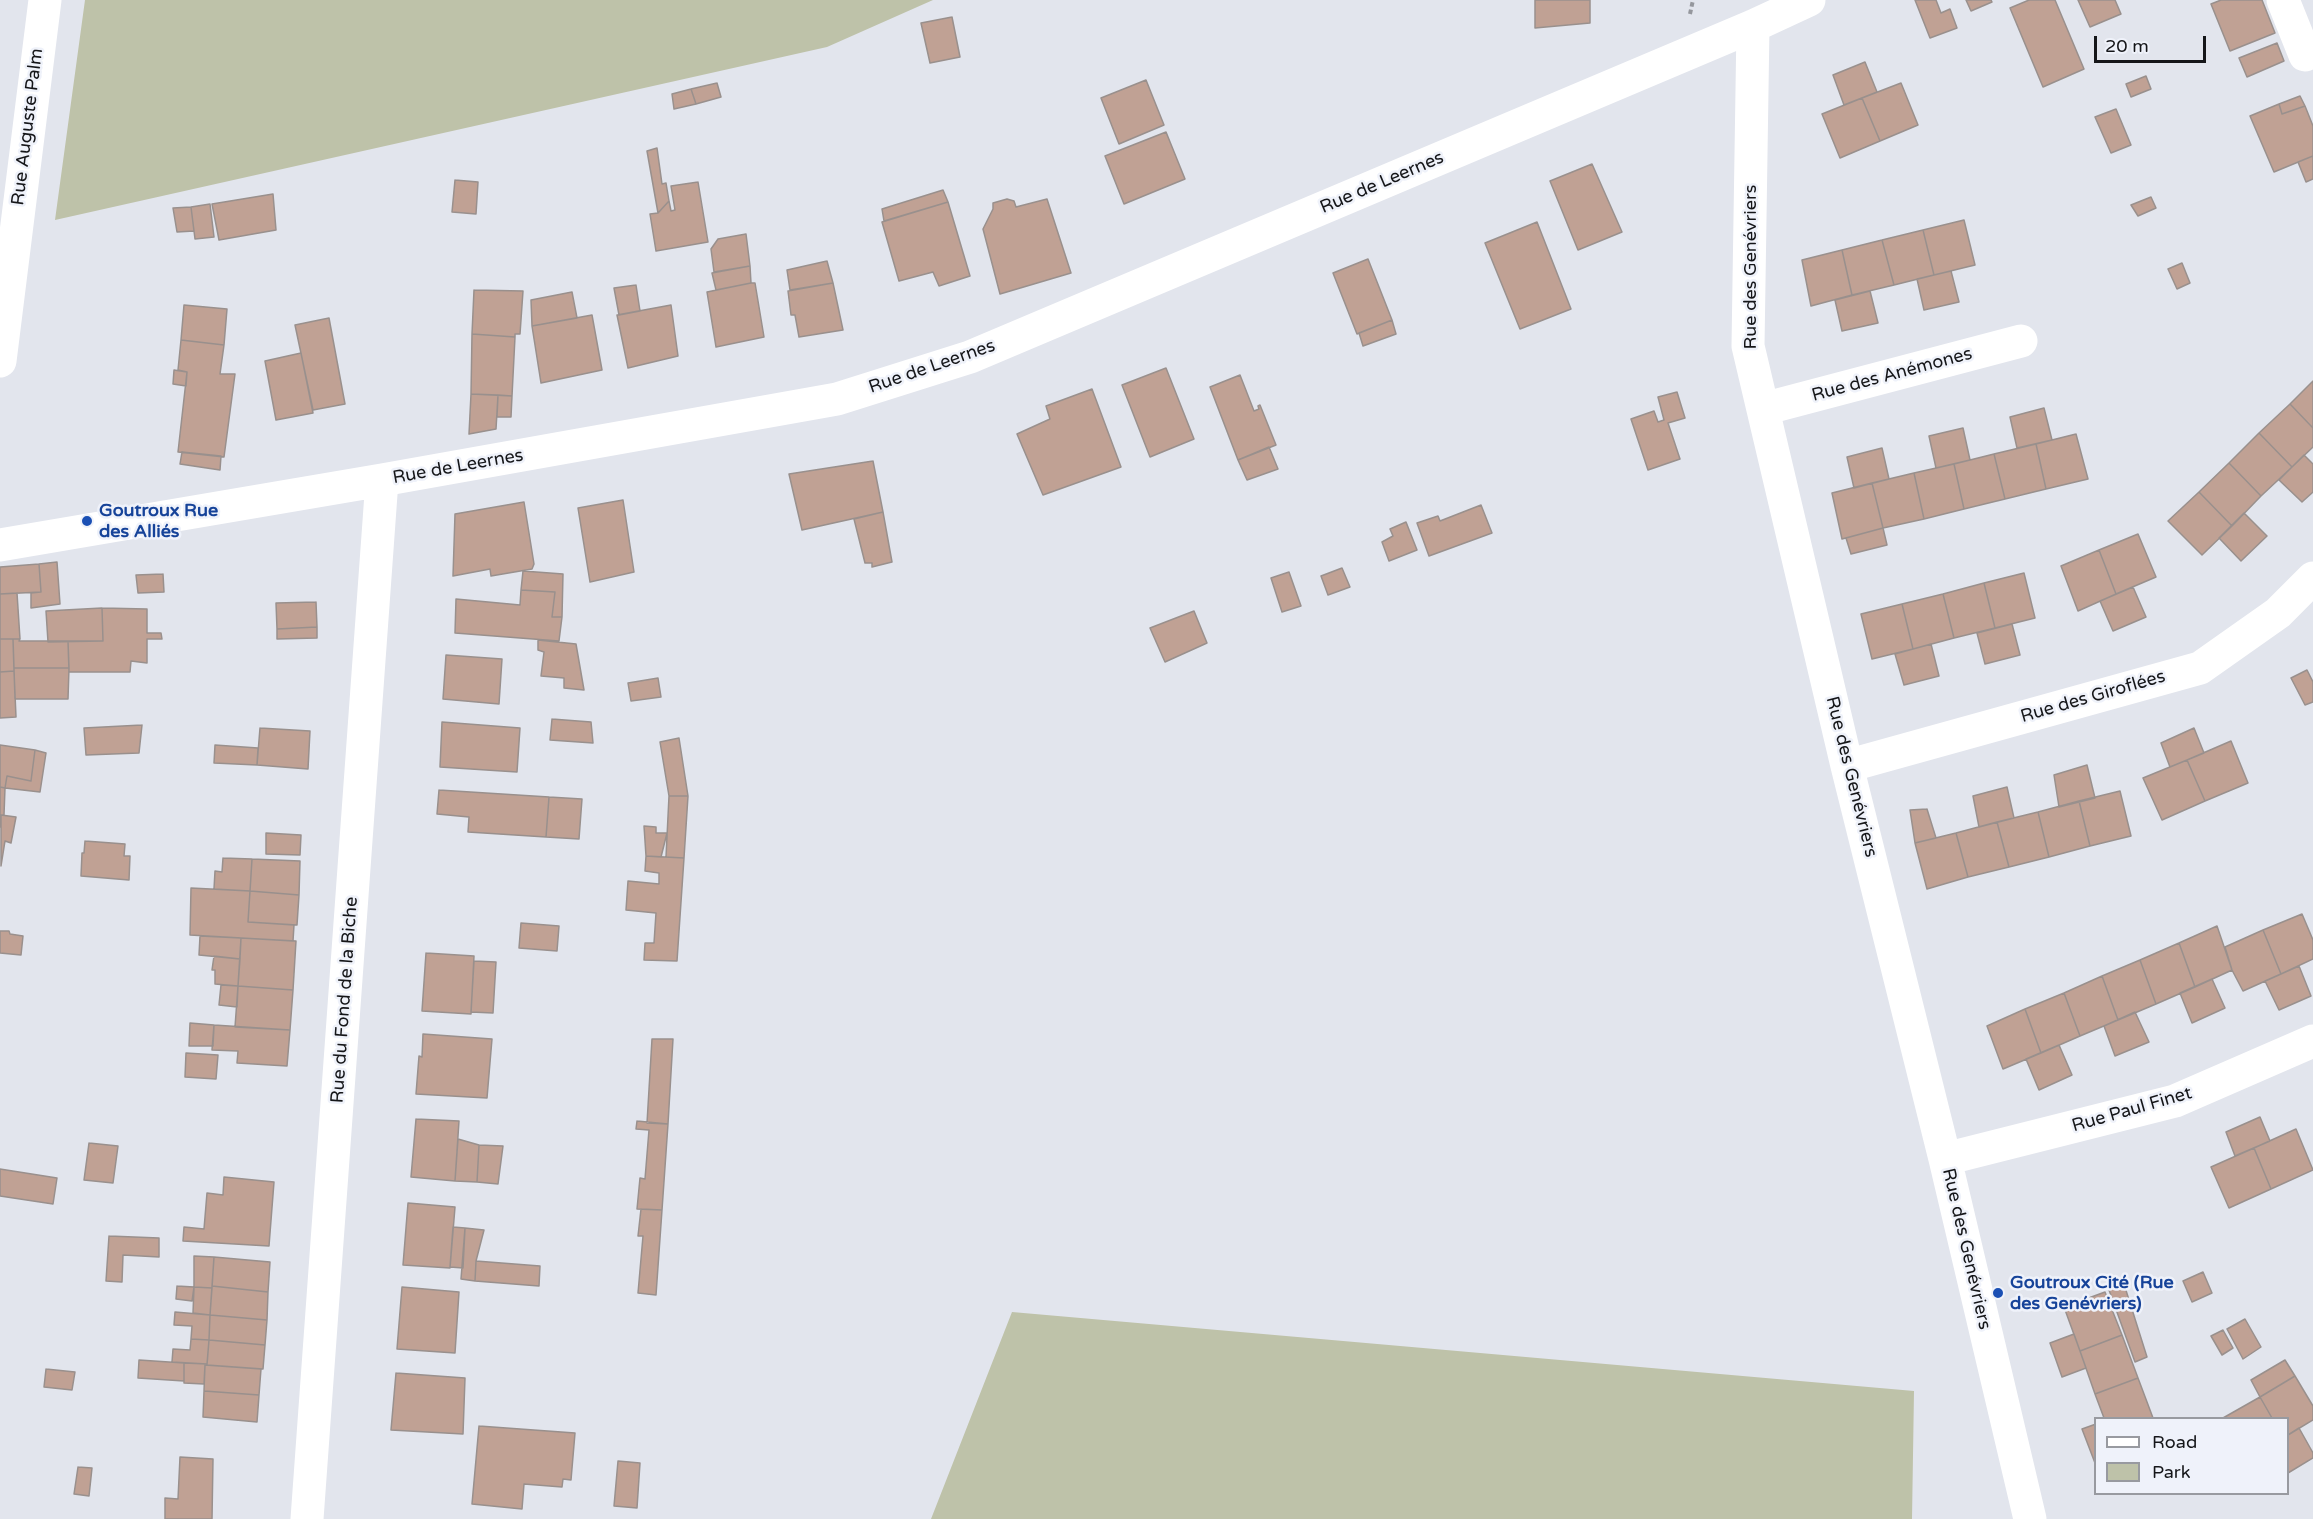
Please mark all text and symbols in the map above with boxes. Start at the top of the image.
scale bar [2097,24,2210,62]
text: 20 m [2105,35,2149,57]
street label: Rue Auguste Palm [8,47,48,207]
street label: Rue de Leernes [1317,147,1447,219]
street label: Rue des Genévriers [1740,184,1762,350]
street label: Rue de Leernes [866,335,998,399]
street label: Rue des Anémones [1809,343,1975,407]
street label: Rue de Leernes [391,445,525,489]
place label: Goutroux Rue des Alliés [99,500,218,542]
marker: Goutroux Rue des Alliés [80,514,94,528]
street label: Rue des Giroflées [2018,666,2168,728]
street label: Rue des Genévriers [1821,694,1881,860]
street label: Rue du Fond de la Biche [327,896,363,1104]
street label: Rue Paul Finet [2070,1083,2194,1137]
street label: Rue des Genévriers [1937,1166,1995,1332]
place label: Goutroux Cité (Rue des Genévriers) [2010,1272,2174,1314]
marker: Goutroux Cité (Rue des Genévriers) [1991,1286,2005,1300]
legend [2094,1417,2289,1495]
text: Road [2152,1431,2197,1453]
text: Park [2152,1461,2190,1483]

